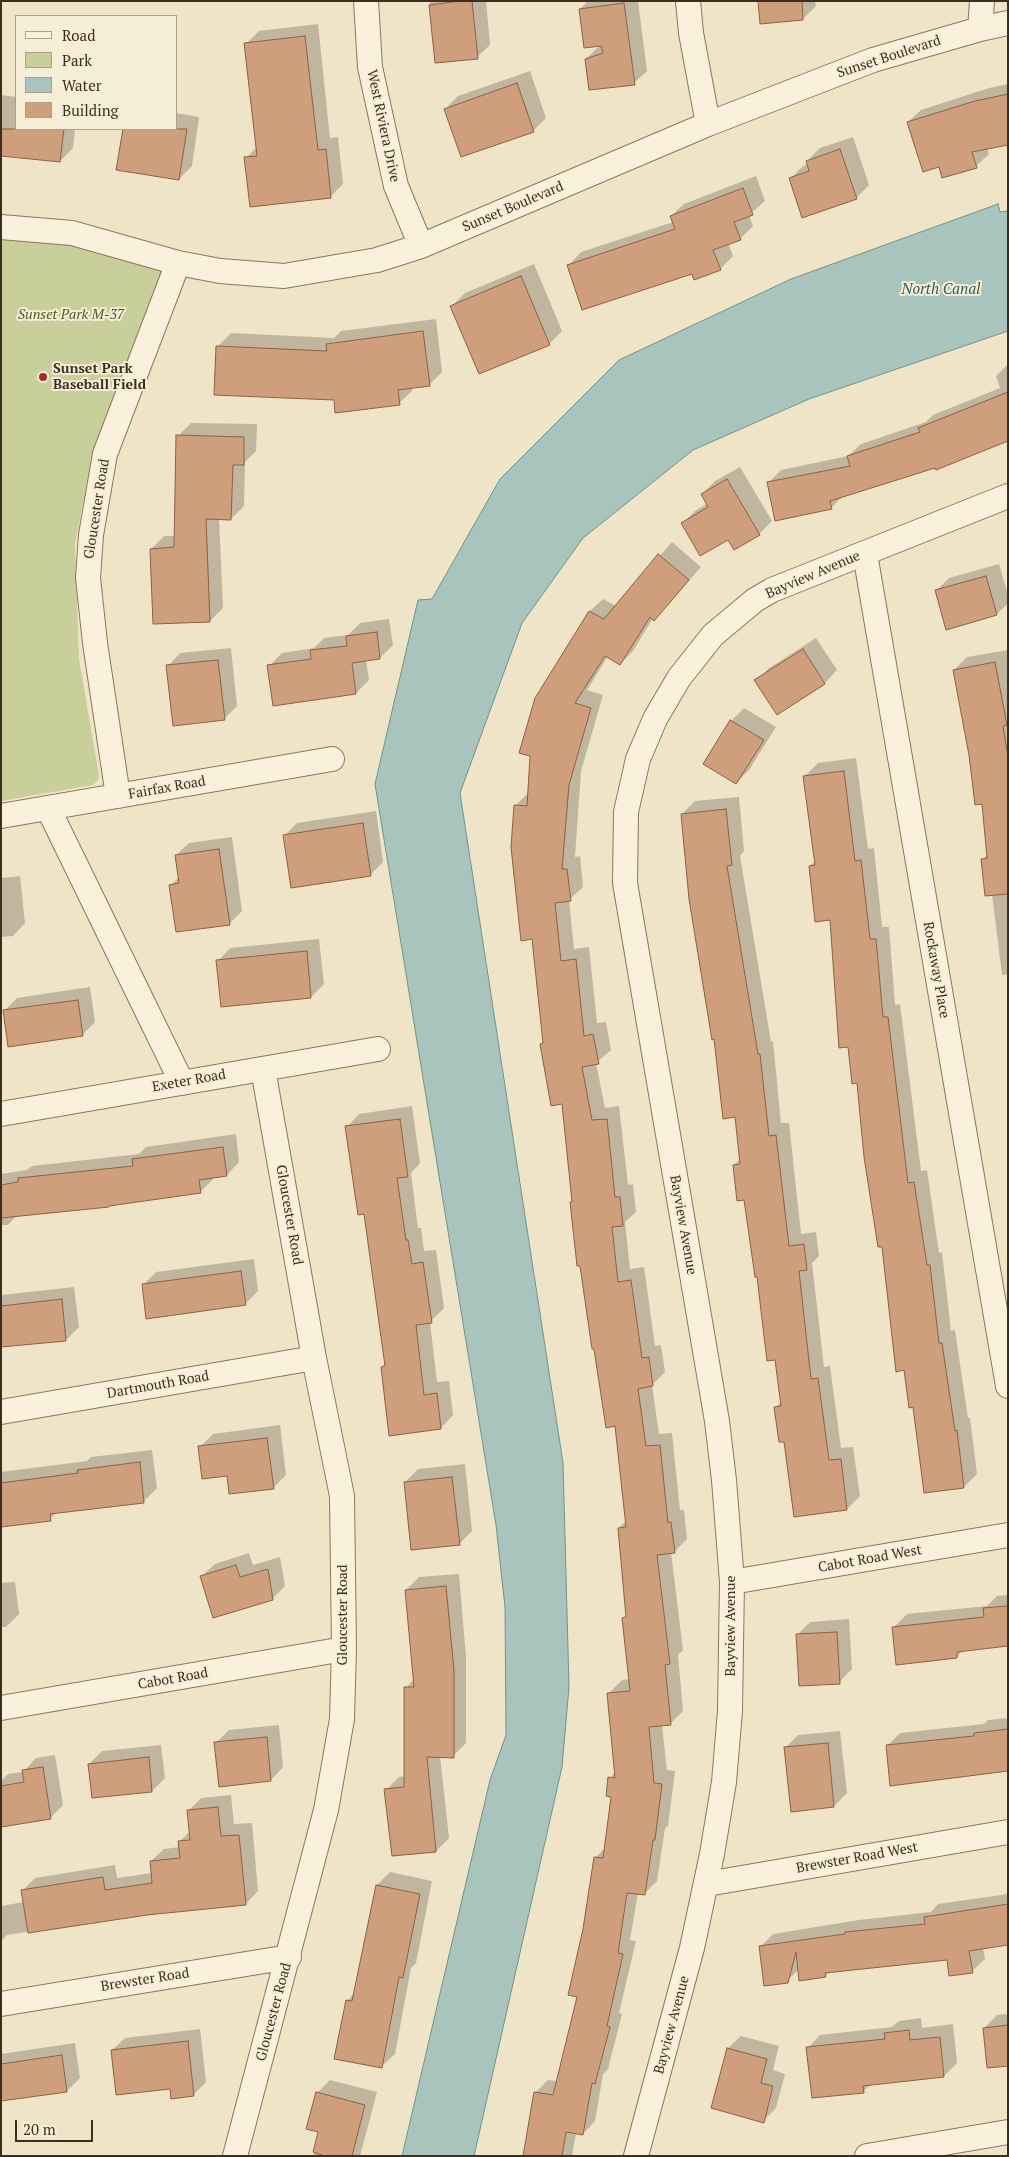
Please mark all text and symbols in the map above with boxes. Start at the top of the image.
legend [15,15,178,130]
text: Road [62,25,95,45]
street label: Sunset Boulevard [835,32,943,82]
text: Park [62,50,92,70]
street label: West Riviera Drive [363,68,403,184]
text: Water [62,75,101,95]
text: Building [62,100,119,120]
street label: Sunset Boulevard [460,178,566,236]
water label: North Canal [902,281,980,299]
park label: Sunset Park M-37 [18,307,124,323]
place label: Sunset Park Baseball Field [53,361,146,394]
marker: Sunset Park Baseball Field [37,371,49,383]
street label: Gloucester Road [81,458,113,560]
street label: Bayview Avenue [763,548,863,602]
street label: Fairfax Road [127,773,207,803]
street label: Rockaway Place [919,920,953,1020]
street label: Exeter Road [151,1066,227,1096]
street label: Gloucester Road [272,1164,306,1266]
street label: Bayview Avenue [666,1174,700,1276]
street label: Dartmouth Road [106,1368,210,1402]
street label: Cabot Road West [817,1542,923,1576]
street label: Gloucester Road [335,1564,351,1666]
street label: Bayview Avenue [723,1576,739,1676]
street label: Cabot Road [137,1665,209,1693]
street label: Brewster Road West [795,1839,919,1877]
street label: Gloucester Road [253,1961,295,2063]
street label: Brewster Road [99,1965,191,1995]
street label: Bayview Avenue [651,1974,693,2076]
scale bar [18,2110,95,2142]
text: 20 m [23,2119,56,2139]

